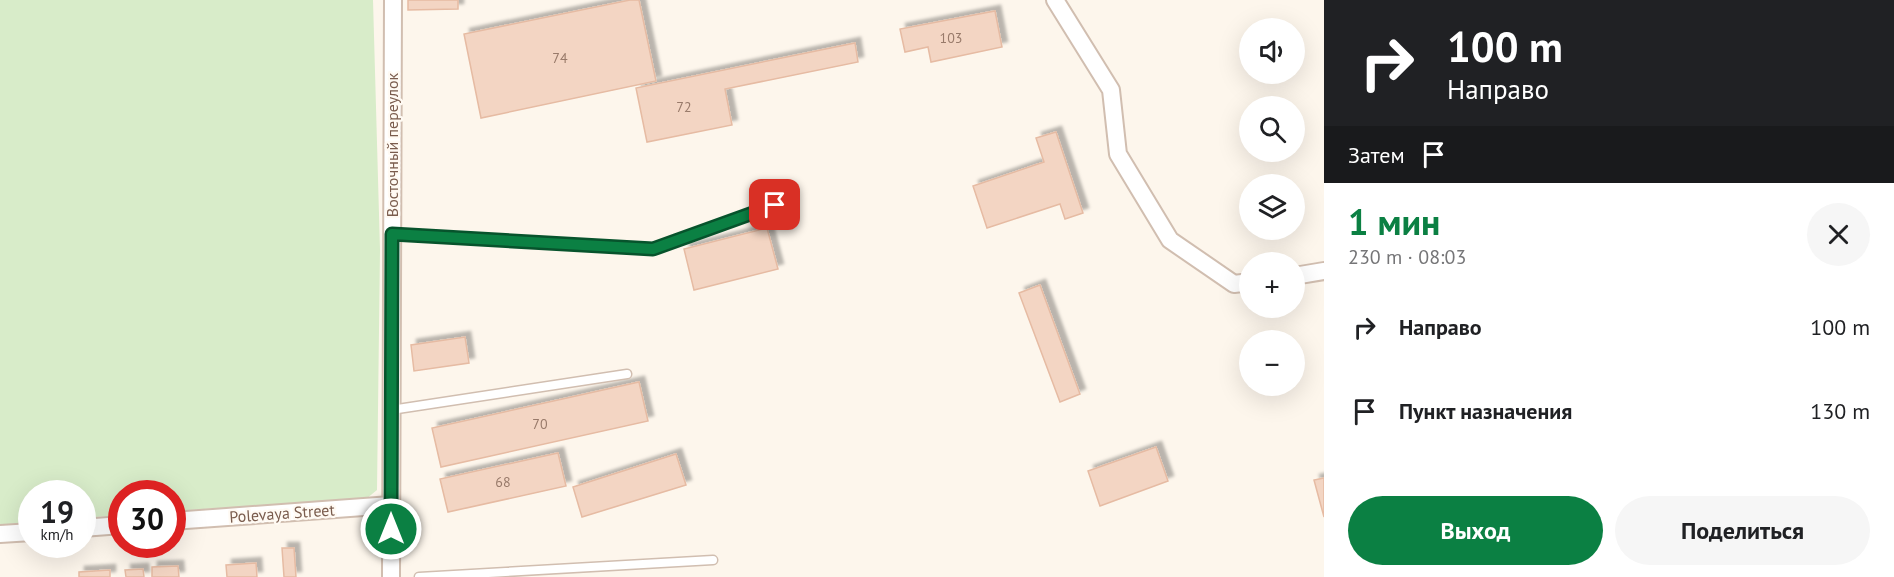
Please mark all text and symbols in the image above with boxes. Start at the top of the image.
map controls [1239,18,1305,396]
button: sound [1239,18,1305,84]
text: 100 m [1447,19,1563,74]
icon: right [1348,24,1426,102]
house number: 103 [940,29,962,47]
house number: 74 [552,49,568,67]
street label: Восточный переулок [382,72,402,217]
text: Направо [1447,72,1549,106]
button: search [1239,96,1305,162]
house number: 72 [676,98,692,116]
icon: arrive [1417,138,1450,171]
text: Затем [1348,141,1405,169]
button: layers [1239,174,1305,240]
pin [749,179,800,230]
icon: arrive [758,188,791,221]
text: 1 мин [1348,198,1440,245]
button: close [1807,203,1870,266]
text: 230 m · 08:03 [1348,244,1466,270]
button: + [1239,252,1305,318]
icon: right [1348,311,1381,344]
text: Направо [1399,313,1482,341]
text: 100 m [1810,313,1870,341]
button: − [1239,330,1305,396]
icon: arrive [1348,395,1381,428]
text: Пункт назначения [1399,397,1572,425]
text: 130 m [1810,397,1870,425]
house number: 70 [532,415,548,433]
house number: 68 [495,473,511,491]
speed limit sign: 30 [108,480,186,558]
text: 19 [40,492,74,531]
button: Выход [1348,496,1603,565]
button: Поделиться [1615,496,1870,565]
position arrow [359,497,423,561]
street label: Polevaya Street [229,499,336,527]
text: km/h [41,525,73,544]

